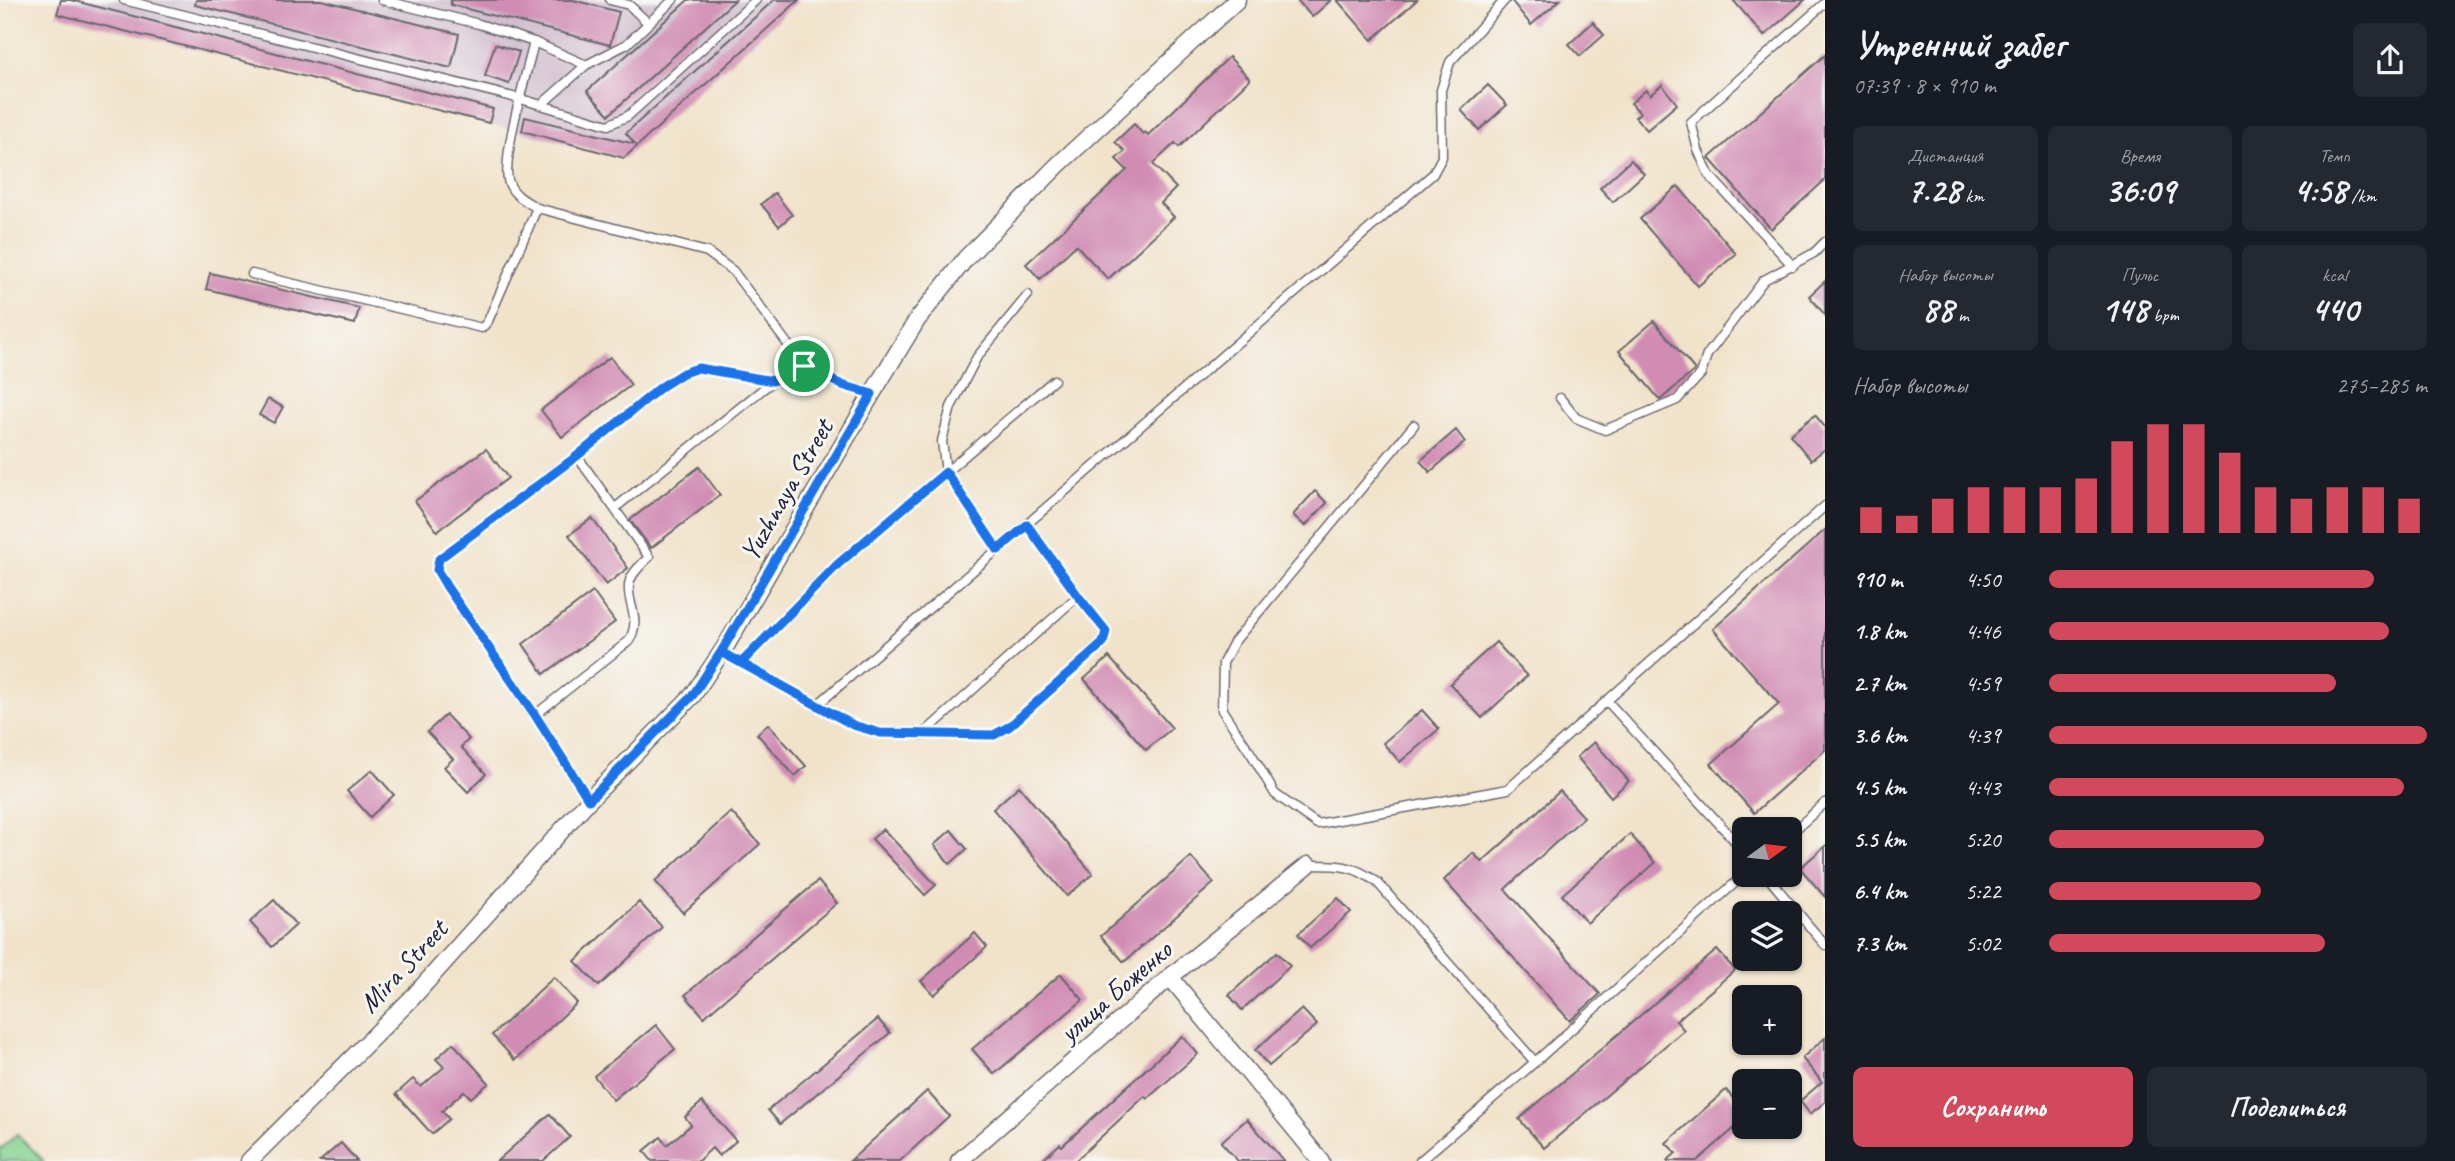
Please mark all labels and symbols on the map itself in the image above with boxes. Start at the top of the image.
pin [774,336,834,396]
street label: Yuzhnaya Street [732,411,842,567]
north arrow [1732,817,1802,887]
street label: Mira Street [351,910,457,1020]
street label: улица Боженко [1050,931,1180,1051]

